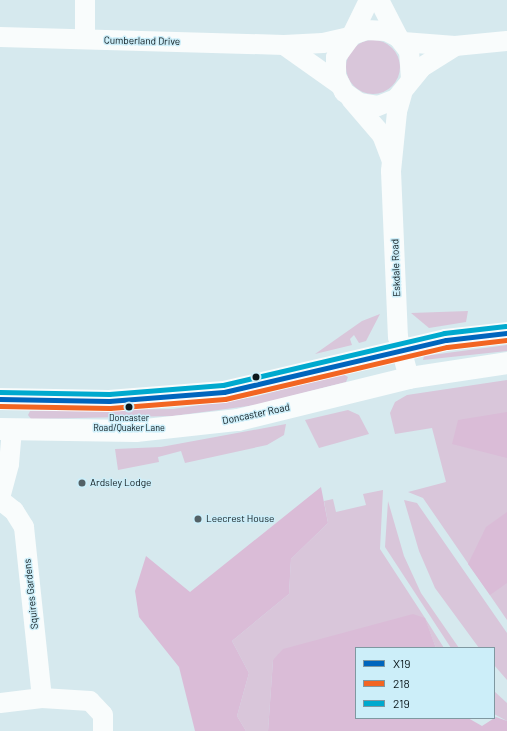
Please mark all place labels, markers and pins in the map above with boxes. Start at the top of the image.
unlabelled marker [251,372,261,382]
marker: Doncaster Road/Quaker Lane [124,402,134,412]
place label: Doncaster Road/Quaker Lane [93,413,165,434]
place label: Ardsley Lodge [90,477,151,489]
marker: Ardsley Lodge [77,478,87,488]
place label: Leecrest House [206,513,274,525]
marker: Leecrest House [193,514,203,524]

